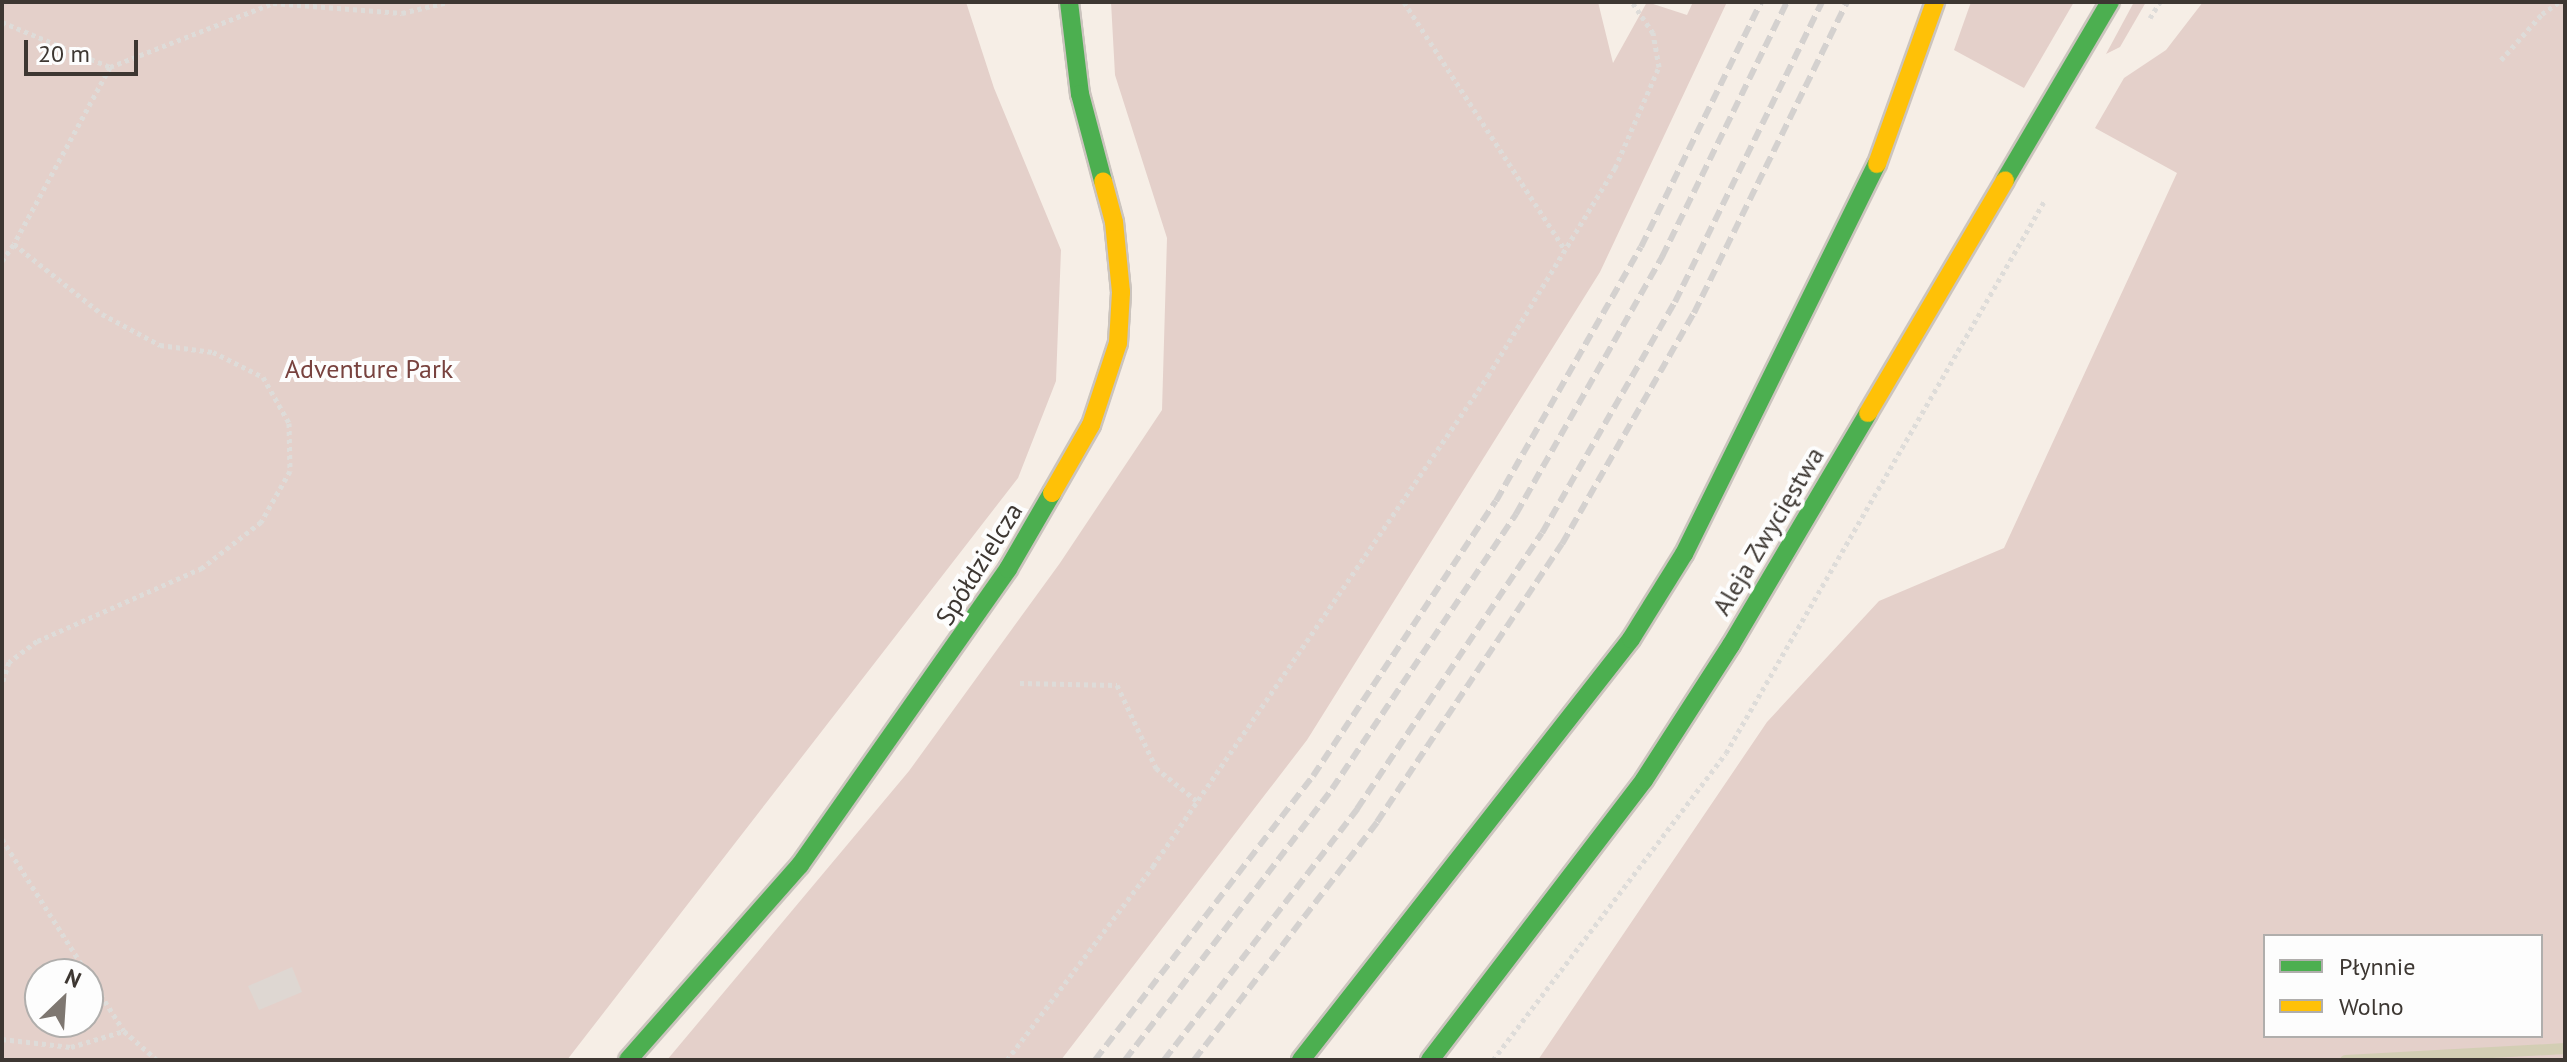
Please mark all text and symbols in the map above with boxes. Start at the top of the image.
scale bar [28,24,142,74]
text: 20 m [38,38,90,69]
park label: Adventure Park [285,353,453,385]
street label: Aleja Zwycięstwa [1705,441,1831,621]
street label: Spółdzielcza [929,497,1029,631]
legend [2263,934,2543,1038]
text: Płynnie [2339,951,2416,982]
north arrow [24,958,104,1038]
text: N [61,962,86,994]
text: Wolno [2339,991,2404,1022]

